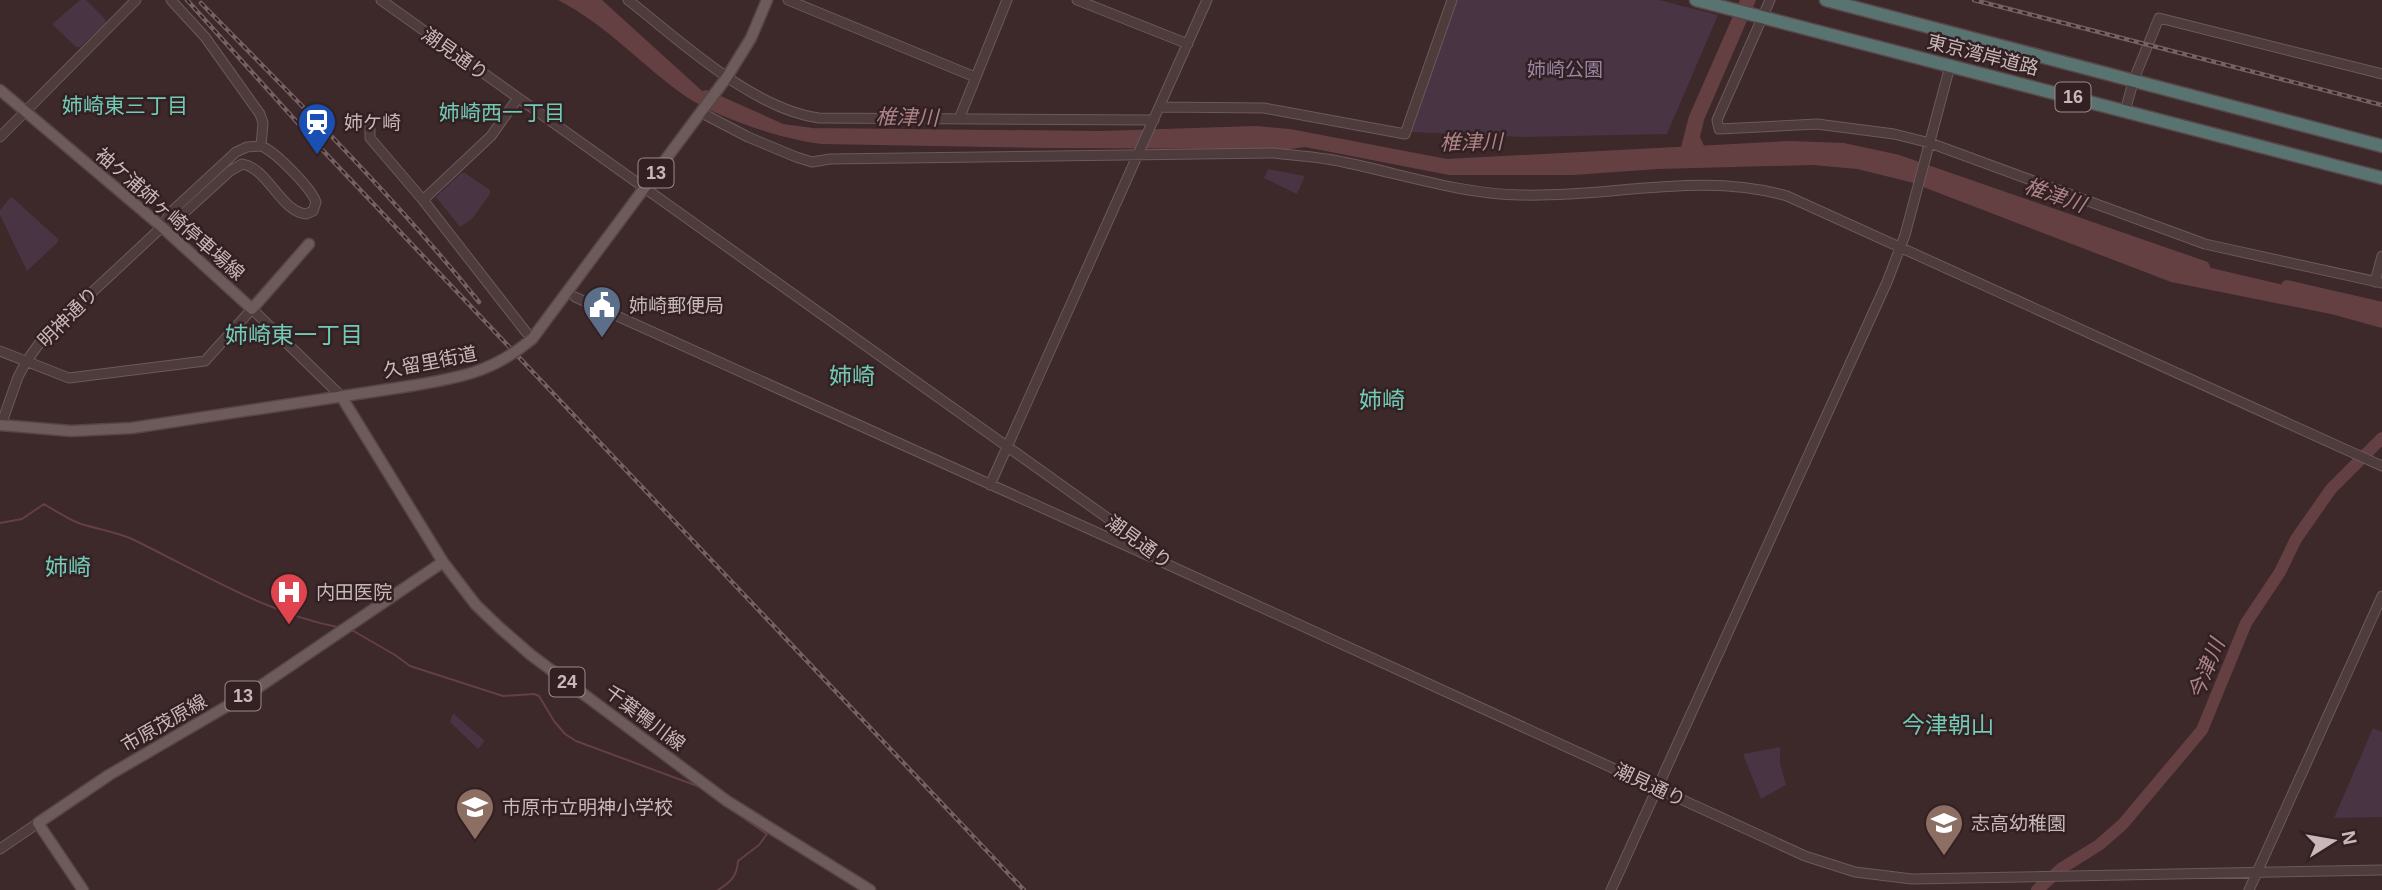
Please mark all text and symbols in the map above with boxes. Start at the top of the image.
street label: 潮見通り [418,24,492,84]
street label: 東京湾岸道路 [1925,31,2041,79]
park label: 姉崎公園 [1527,59,1603,80]
road number: 16 [2056,82,2090,112]
district label: 姉崎東三丁目 [62,94,188,117]
station icon: 姉ケ崎 [296,101,338,156]
district label: 姉崎西一丁目 [439,101,565,124]
water label: 椎津川 [875,105,941,129]
place label: 姉ケ崎 [344,112,401,133]
water label: 椎津川 [1439,130,1505,154]
street label: 袖ケ浦姉ヶ崎停車場線 [91,144,249,284]
road number: 13 [638,158,674,188]
water label: 椎津川 [2021,174,2090,217]
street label: 明神通り [34,283,102,351]
public building icon: 姉崎郵便局 [581,284,623,339]
place label: 姉崎郵便局 [629,295,724,316]
district label: 姉崎東一丁目 [225,322,363,348]
street label: 久留里街道 [381,343,479,381]
district label: 姉崎 [829,363,875,389]
district label: 姉崎 [1359,387,1405,413]
street label: 潮見通り [1102,511,1176,573]
district label: 姉崎 [45,554,91,580]
hospital icon: 内田医院 [268,571,310,626]
place label: 内田医院 [316,582,392,603]
water label: 今津川 [2184,634,2229,703]
road number: 24 [550,668,584,696]
street label: 千葉鴨川線 [601,681,689,755]
road number: 13 [226,682,260,710]
street label: 市原茂原線 [118,690,210,756]
district label: 今津朝山 [1902,712,1994,738]
street label: 潮見通り [1611,759,1689,811]
school or university icon: 市原市立明神小学校 [454,786,496,841]
place label: 市原市立明神小学校 [502,797,673,818]
school or university icon: 志高幼稚園 [1923,802,1965,857]
north arrow [2298,806,2368,876]
place label: 志高幼稚園 [1971,813,2066,834]
text: N [2338,829,2361,847]

